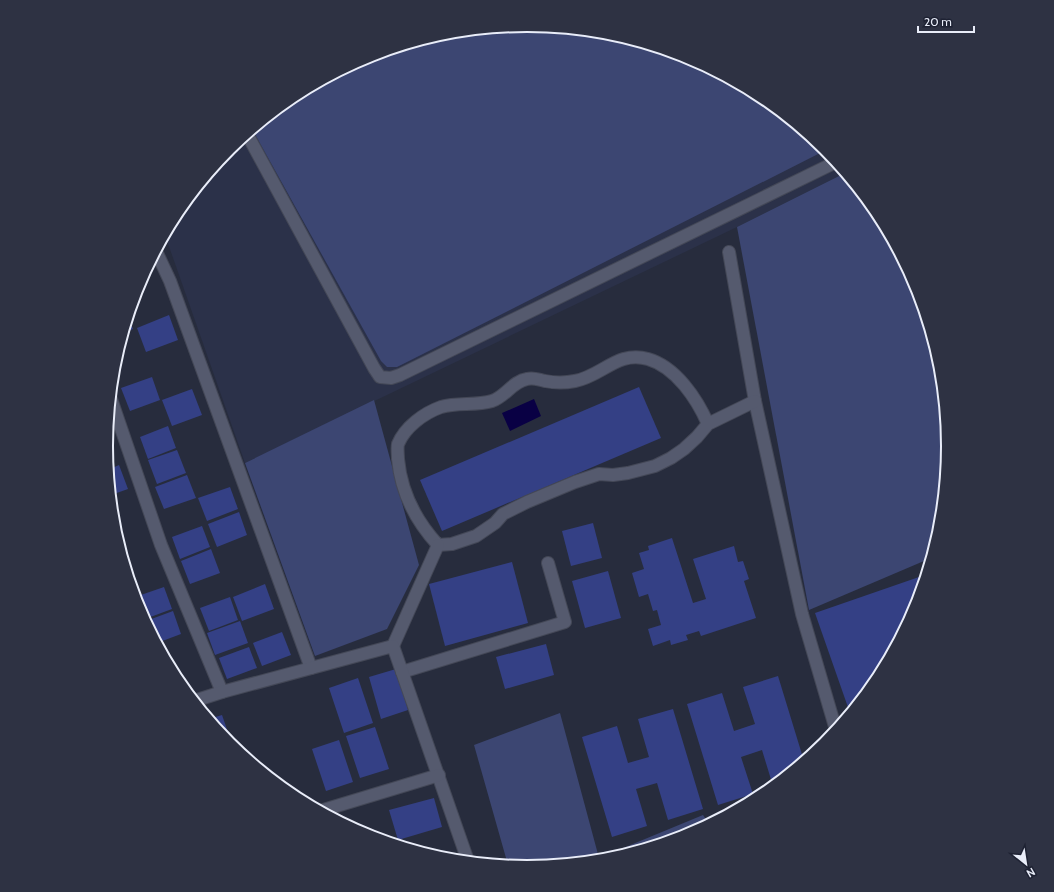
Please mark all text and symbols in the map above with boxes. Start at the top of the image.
scale bar [918,8,974,34]
text: 20 m [924,14,952,29]
north arrow [1006,844,1046,884]
text: N [1024,865,1038,881]

